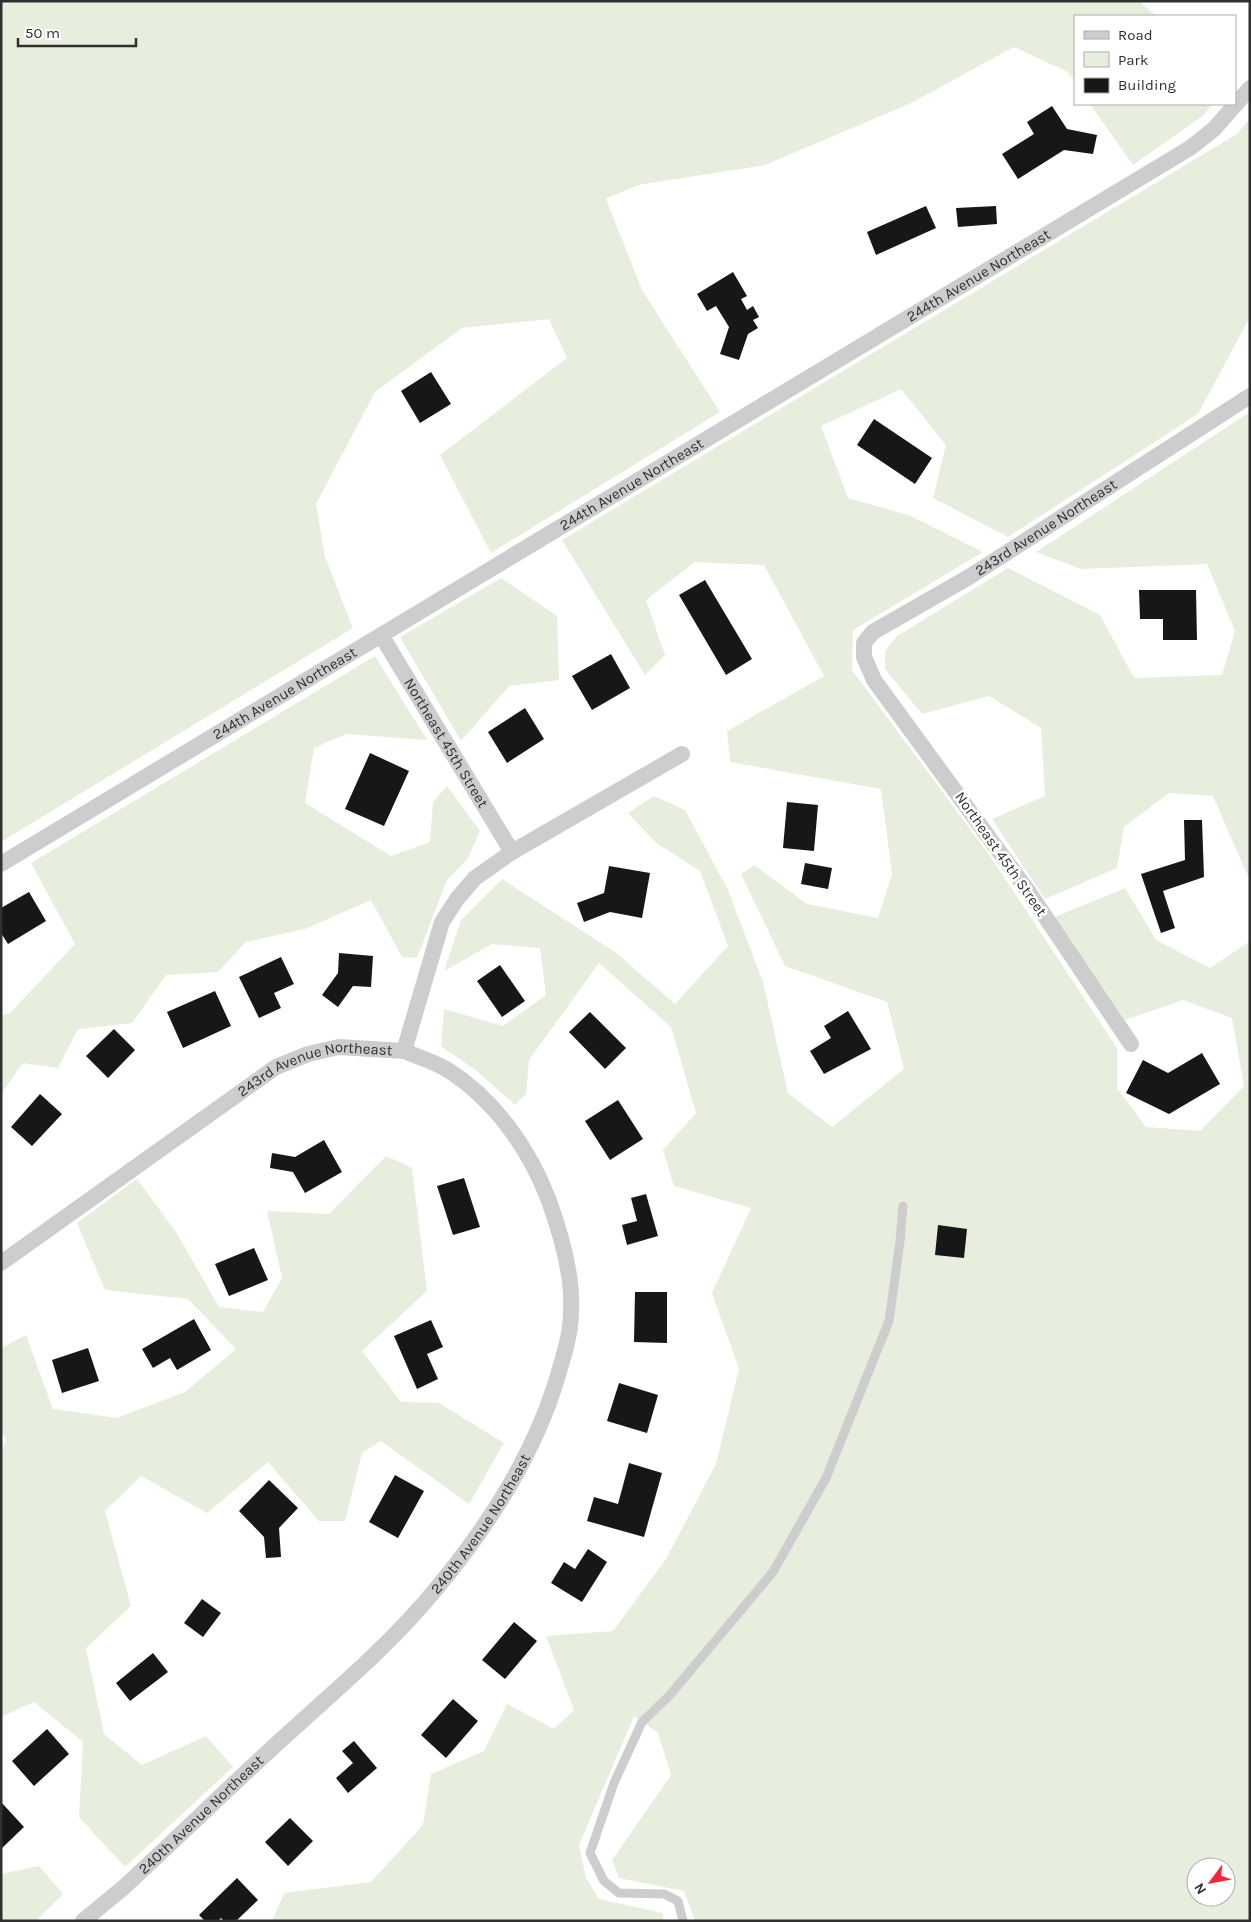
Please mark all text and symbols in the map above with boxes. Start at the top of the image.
scale bar [18,15,135,47]
legend [1074,15,1236,105]
text: 50 m [25,24,60,42]
text: Road [1118,26,1153,44]
text: Park [1118,51,1148,69]
text: Building [1118,76,1176,94]
street label: 244th Avenue Northeast [903,225,1054,326]
street label: 244th Avenue Northeast [556,434,707,535]
street label: 243rd Avenue Northeast [972,475,1120,580]
street label: 244th Avenue Northeast [209,643,360,743]
street label: Northeast 45th Street [400,675,492,811]
street label: Northeast 45th Street [951,788,1051,920]
street label: 243rd Avenue Northeast [234,1037,393,1101]
street label: 240th Avenue Northeast [427,1451,534,1598]
street label: 240th Avenue Northeast [135,1751,268,1878]
north arrow [1186,1857,1236,1907]
text: N [1191,1880,1210,1897]

